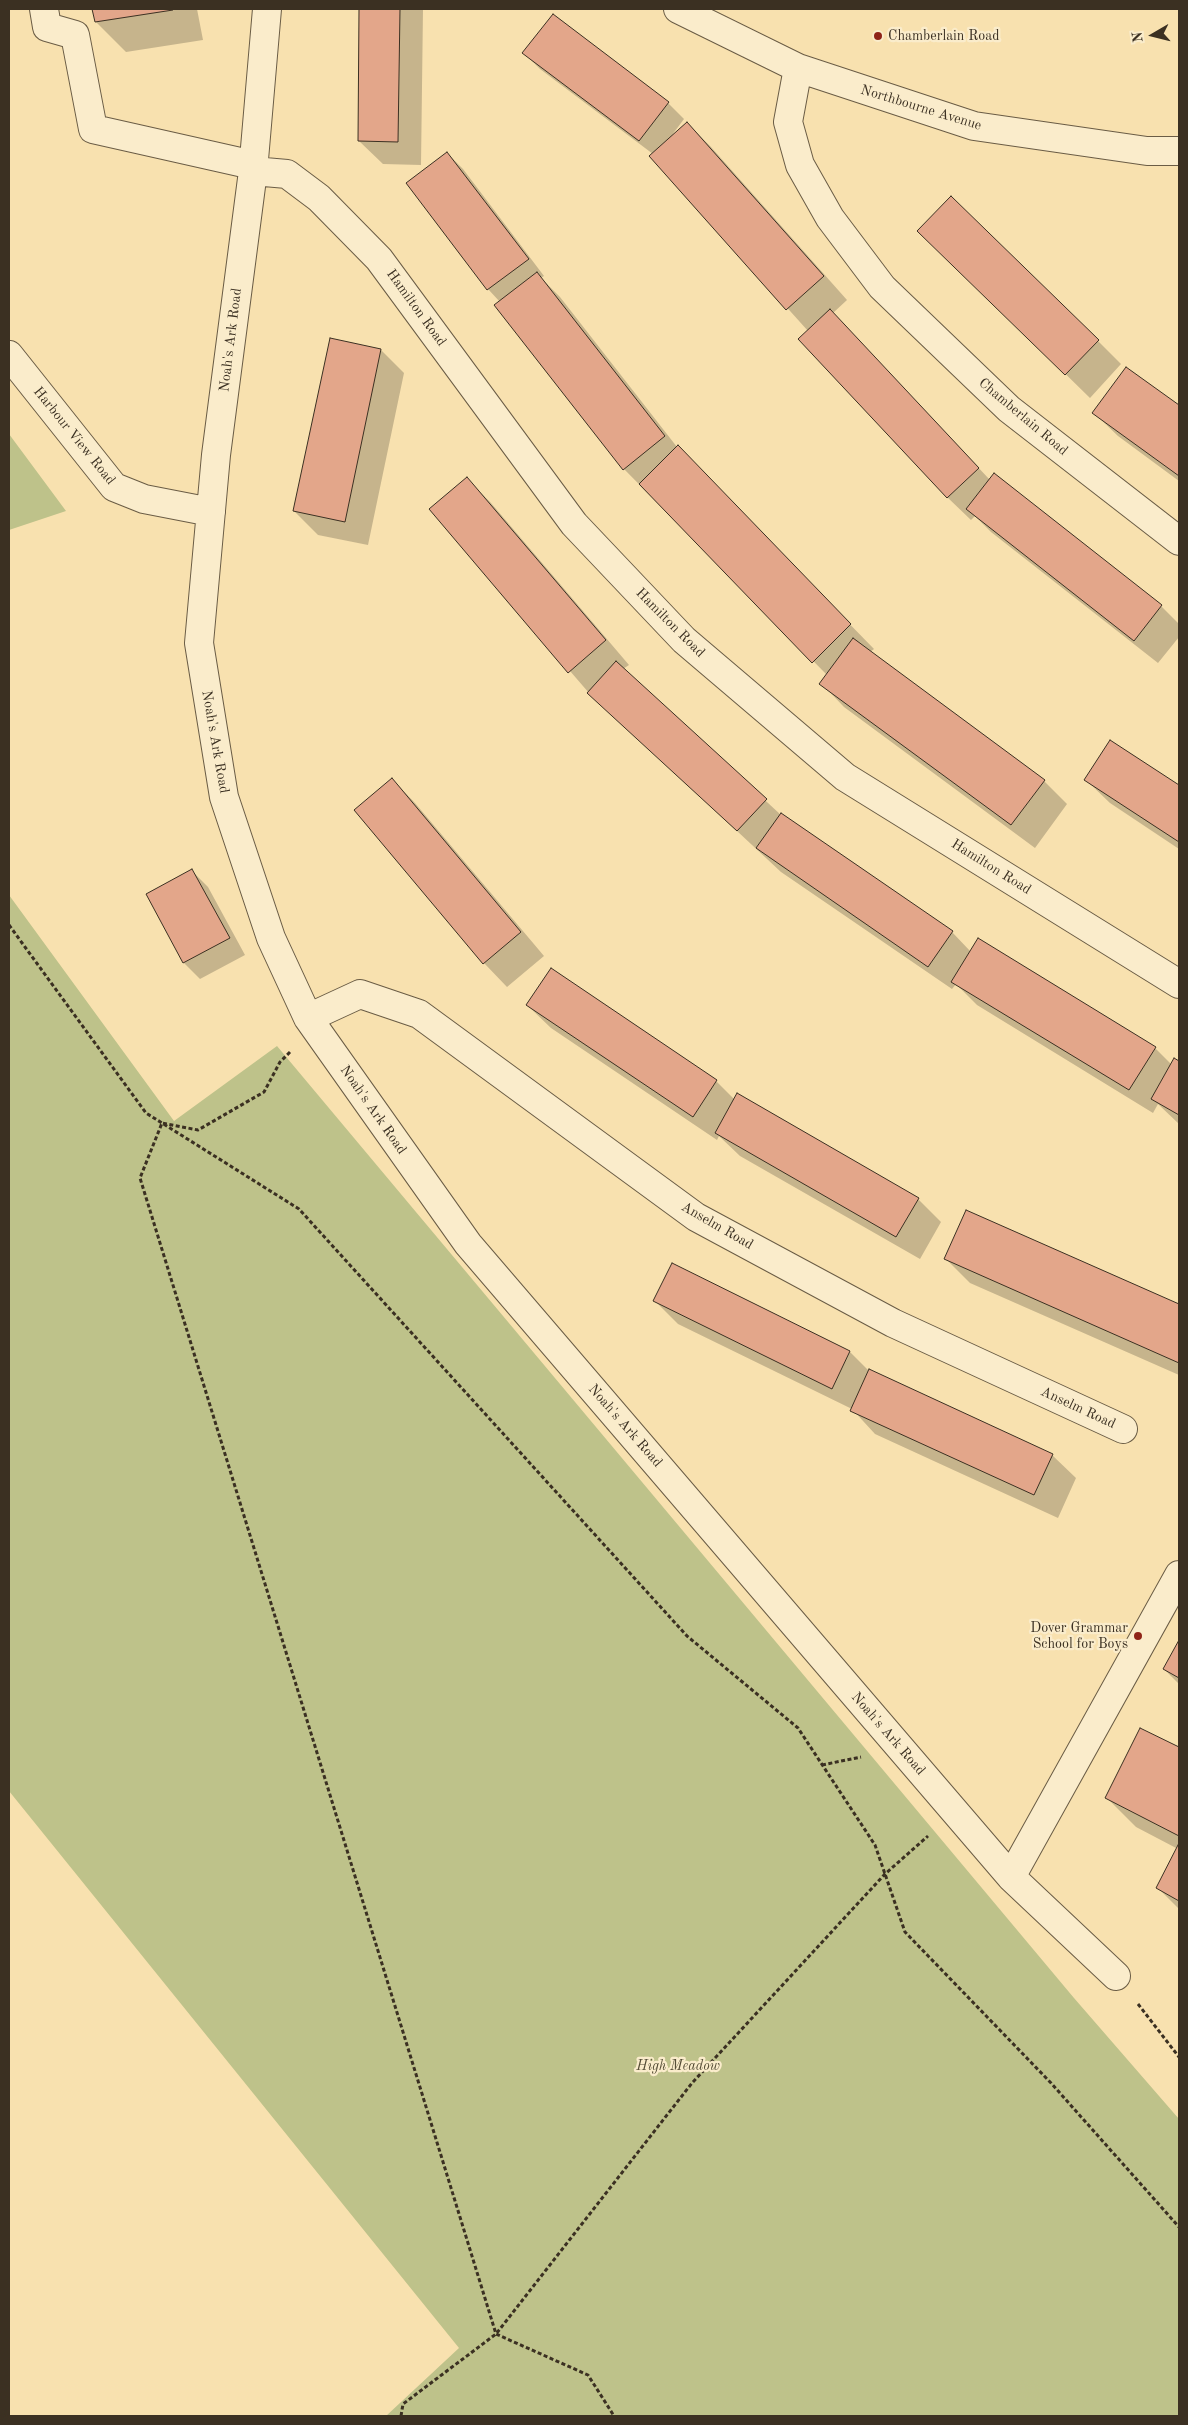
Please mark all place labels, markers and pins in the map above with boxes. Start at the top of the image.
place label: Chamberlain Road [888,28,1000,44]
marker: Chamberlain Road [872,30,884,42]
place label: Dover Grammar School for Boys [1030,1620,1128,1652]
marker: Dover Grammar School for Boys [1132,1630,1144,1642]

